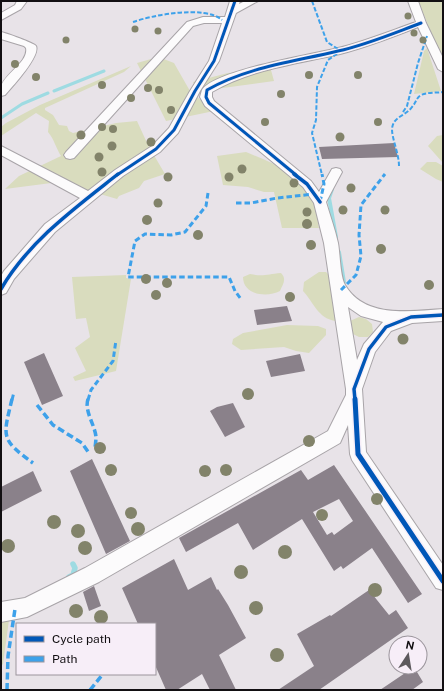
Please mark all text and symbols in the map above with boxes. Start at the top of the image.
legend [16,623,156,675]
text: Cycle path [52,632,111,646]
north arrow [388,635,428,675]
text: N [405,638,416,652]
text: Path [52,652,78,666]

